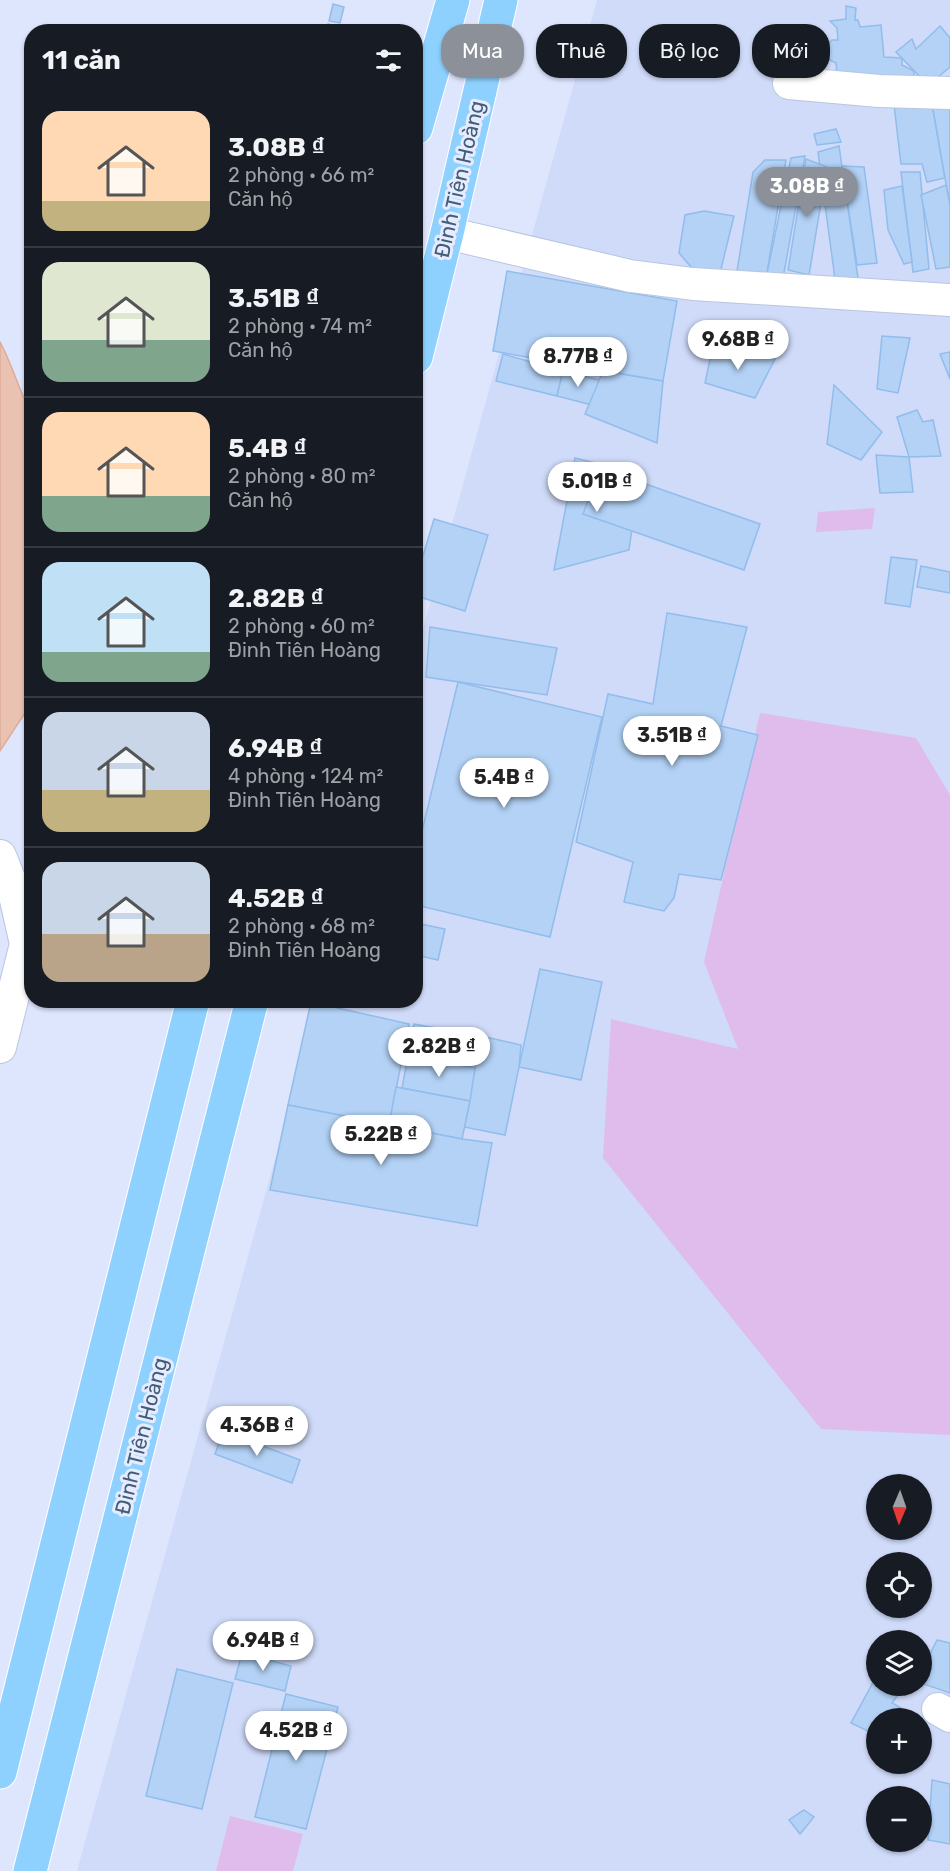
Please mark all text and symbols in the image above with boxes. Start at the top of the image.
chip: Mua [441,24,524,78]
chip: Thuê [536,24,627,78]
chip: Bộ lọc [639,24,740,78]
chip: Mới [752,24,830,78]
icon: filters [372,44,405,77]
text: 11 căn [42,45,121,76]
street label: Đinh Tiên Hoàng [429,98,489,260]
text: 3.08B ₫ [228,132,325,163]
icon: home [90,135,162,207]
text: 2 phòng · 66 m² [228,163,374,187]
pin: 3.08B ₫ [752,167,862,218]
text: 3.08B ₫ [770,174,844,198]
text: Căn hộ [228,187,293,211]
text: 3.51B ₫ [228,283,319,314]
icon: home [90,286,162,358]
text: 2 phòng · 74 m² [228,314,372,338]
pin: 9.68B ₫ [683,320,793,371]
text: 9.68B ₫ [702,327,774,351]
pin: 8.77B ₫ [523,337,633,388]
text: Căn hộ [228,338,293,362]
text: 8.77B ₫ [543,344,613,368]
text: 5.4B ₫ [228,433,307,464]
icon: home [90,436,162,508]
pin: 5.01B ₫ [542,462,652,513]
text: 2 phòng · 80 m² [228,464,376,488]
text: 5.01B ₫ [562,469,632,493]
text: Căn hộ [228,488,293,512]
text: 2.82B ₫ [228,583,324,614]
icon: home [90,586,162,658]
text: 2 phòng · 60 m² [228,614,375,638]
text: Đinh Tiên Hoàng [228,638,381,662]
pin: 3.51B ₫ [617,716,727,767]
text: 3.51B ₫ [637,723,707,747]
text: 6.94B ₫ [228,733,323,764]
icon: home [90,736,162,808]
pin: 5.4B ₫ [455,758,553,809]
text: 4 phòng · 124 m² [228,764,383,788]
text: 5.4B ₫ [474,765,534,789]
text: Đinh Tiên Hoàng [228,788,381,812]
text: 4.52B ₫ [228,883,324,914]
icon: home [90,886,162,958]
text: 2 phòng · 68 m² [228,914,375,938]
text: Đinh Tiên Hoàng [228,938,381,962]
pin: 2.82B ₫ [384,1027,494,1078]
text: 2.82B ₫ [402,1034,476,1058]
pin: 5.22B ₫ [326,1115,436,1166]
text: 5.22B ₫ [344,1122,418,1146]
street label: Đinh Tiên Hoàng [109,1355,173,1517]
pin: 4.36B ₫ [202,1406,312,1457]
text: 4.36B ₫ [220,1413,294,1437]
north arrow [866,1474,932,1540]
map controls [866,1474,932,1852]
button: locate [866,1552,932,1618]
pin: 6.94B ₫ [208,1621,318,1672]
text: 6.94B ₫ [227,1628,299,1652]
button: layers [866,1630,932,1696]
button: + [866,1708,932,1774]
pin: 4.52B ₫ [241,1711,351,1762]
text: 4.52B ₫ [259,1718,333,1742]
button: − [866,1786,932,1852]

